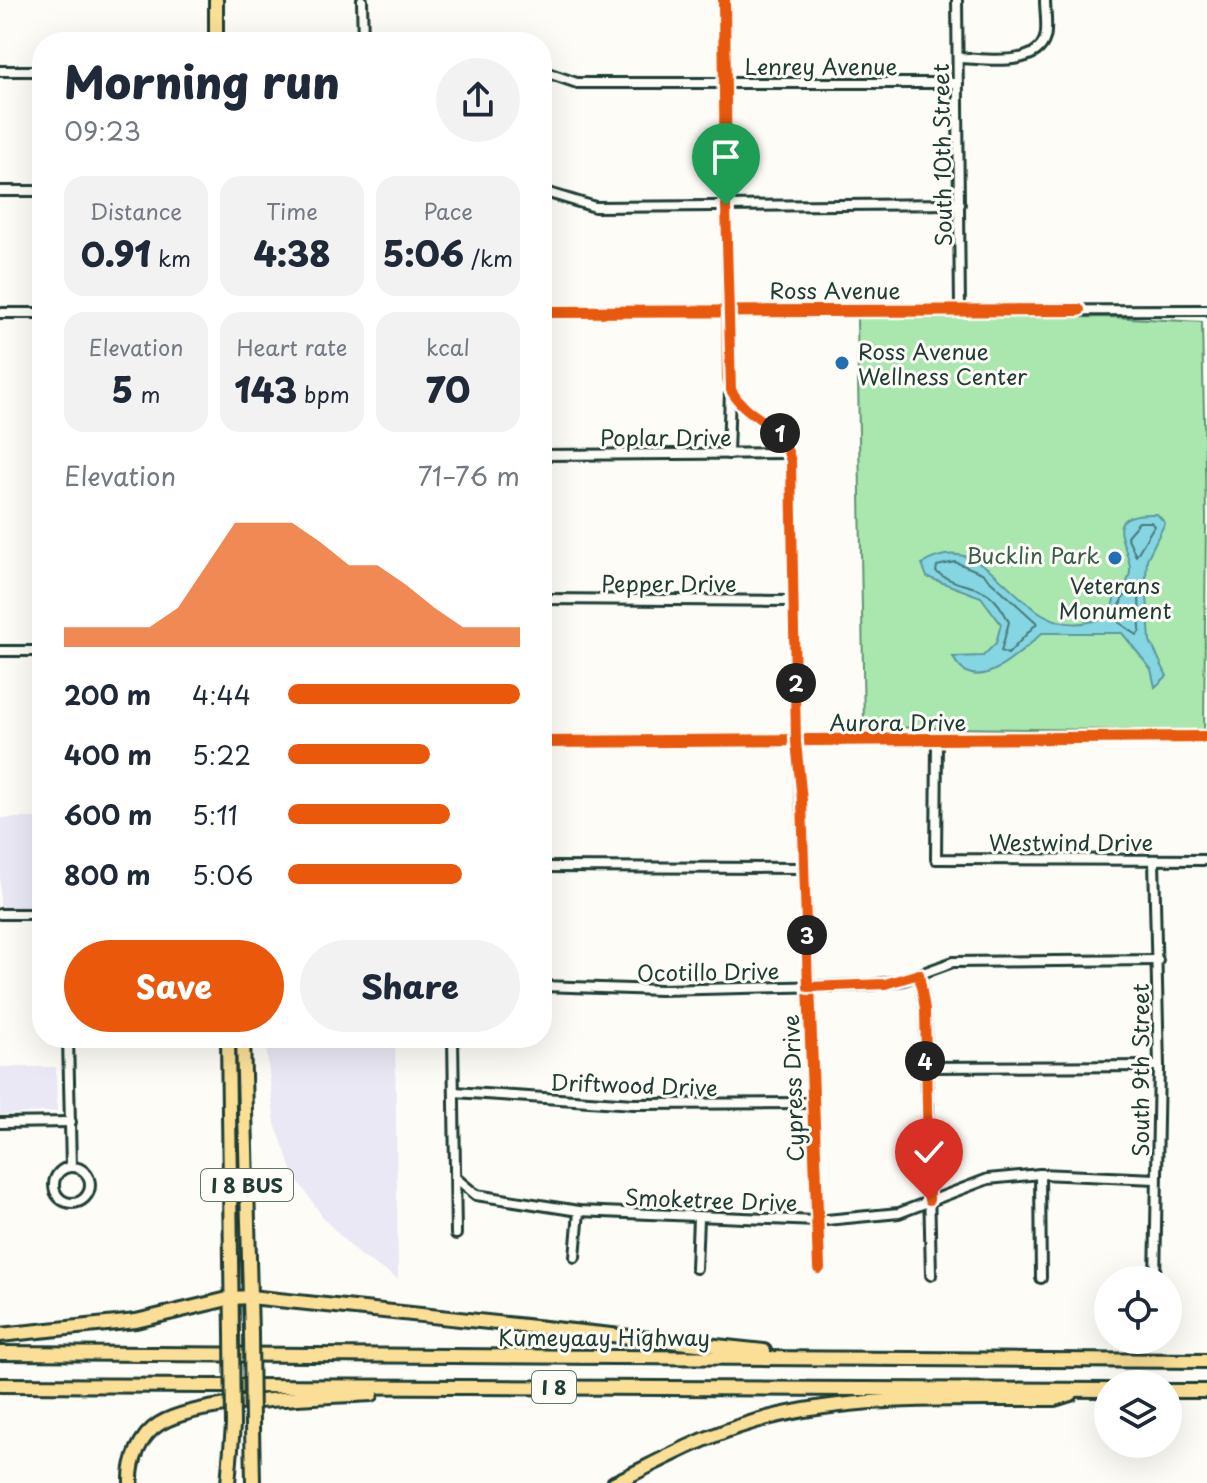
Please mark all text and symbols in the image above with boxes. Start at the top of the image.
text: Morning run [64,48,340,114]
street label: Lenrey Avenue [744,49,898,82]
button: share [436,58,520,142]
street label: South 10th Street [923,63,959,247]
text: 09:23 [64,111,141,150]
pin [692,123,760,205]
icon: arrive [704,135,748,179]
text: Distance [90,194,182,227]
text: Time [266,194,318,227]
text: Pace [423,194,473,227]
text: 0.91 [81,227,151,279]
text: 4:38 [254,227,330,279]
text: 5:06 [383,227,464,279]
text: km [151,241,191,274]
text: /km [464,241,513,274]
street label: Ross Avenue [770,273,900,306]
text: Elevation [89,330,183,363]
text: Heart rate [236,330,348,363]
text: kcal [426,330,470,363]
place label: Ross Avenue Wellness Center [858,334,1028,392]
marker: Ross Avenue Wellness Center [833,354,851,372]
text: 5 [112,363,133,415]
text: 143 [234,363,297,415]
text: 70 [426,363,470,415]
text: m [133,377,160,410]
text: bpm [297,377,350,410]
pin: 1 [760,413,800,453]
text: 1 [775,416,785,449]
street label: Poplar Drive [600,420,732,453]
text: Elevation [64,456,176,495]
text: 71–76 m [418,456,520,495]
park label: Bucklin Park [966,538,1100,571]
marker: Veterans Monument [1106,549,1124,567]
street label: Pepper Drive [601,566,737,599]
place label: Veterans Monument [1059,568,1171,626]
pin: 2 [776,663,816,703]
text: 2 [788,666,804,699]
text: 200 m [64,675,151,714]
text: 4:44 [192,675,251,714]
street label: Aurora Drive [830,705,966,738]
text: 400 m [64,735,152,774]
text: 5:22 [192,735,251,774]
text: 600 m [64,795,152,834]
text: 5:11 [192,795,238,834]
street label: Westwind Drive [989,825,1153,858]
text: 800 m [64,855,151,894]
text: 5:06 [192,855,253,894]
pin: 3 [787,915,827,955]
text: 3 [800,918,814,951]
button: Save [64,940,284,1032]
button: Share [300,940,520,1032]
street label: Ocotillo Drive [636,953,780,989]
street label: South 9th Street [1123,983,1156,1157]
street label: Cypress Drive [773,1014,811,1162]
pin: 4 [905,1041,945,1081]
text: 4 [918,1044,932,1077]
street label: Driftwood Drive [550,1065,718,1103]
pin [895,1118,963,1200]
icon: check [907,1130,951,1174]
road number: I 8 BUS [201,1169,293,1201]
street label: Smoketree Drive [624,1179,798,1219]
map controls [1094,1266,1182,1458]
button: locate [1094,1266,1182,1354]
street label: Kumeyaay Highway [498,1320,710,1353]
button: layers [1094,1370,1182,1458]
road number: I 8 [532,1371,576,1403]

